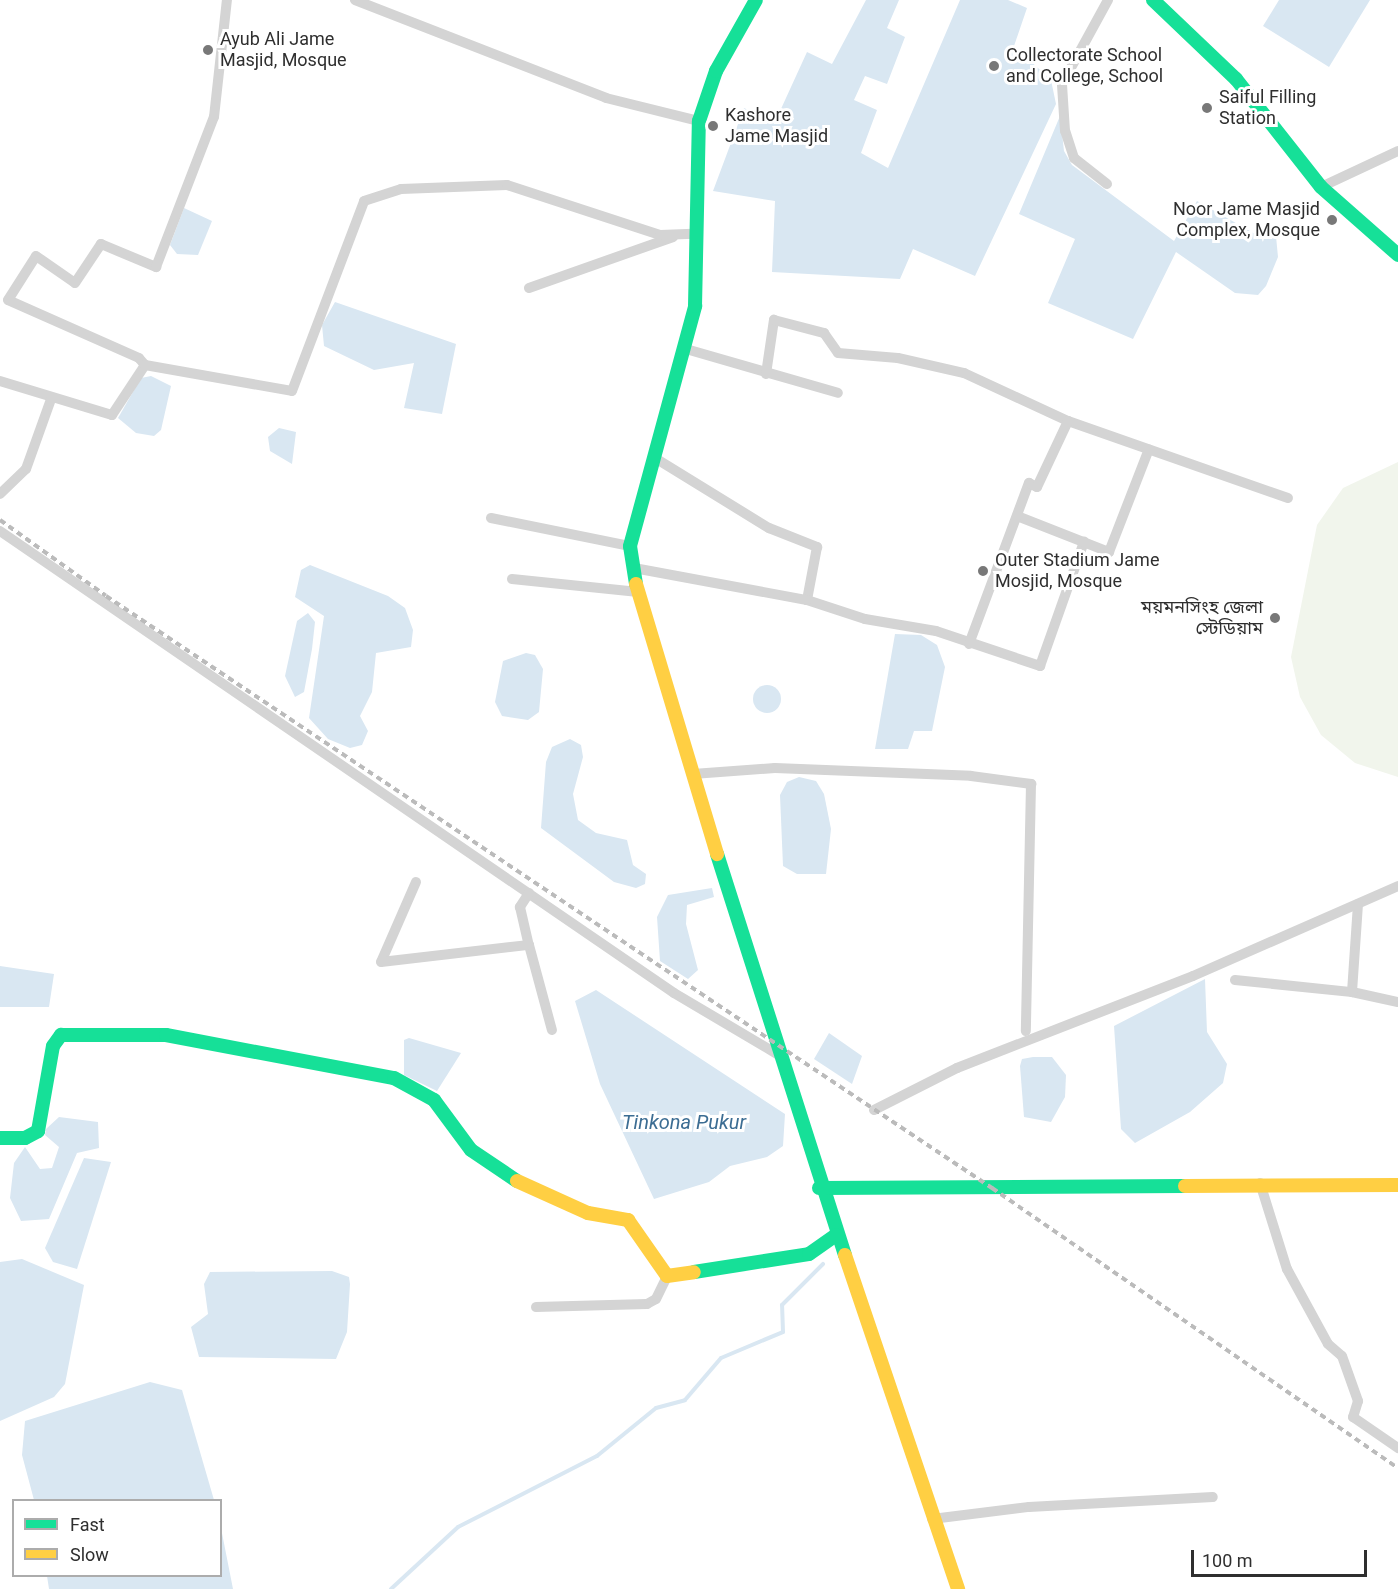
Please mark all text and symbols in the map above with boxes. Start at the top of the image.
place label: Ayub Ali Jame Masjid, Mosque [220,29,347,72]
marker: Ayub Ali Jame Masjid, Mosque [201,43,215,57]
place label: Collectorate School and College, School [1006,45,1163,88]
marker: Collectorate School and College, School [987,59,1001,73]
place label: Saiful Filling Station [1219,87,1316,130]
marker: Saiful Filling Station [1200,101,1214,115]
place label: Kashore Jame Masjid [725,105,828,148]
marker: Kashore Jame Masjid [706,119,720,133]
place label: Noor Jame Masjid Complex, Mosque [1173,199,1320,242]
marker: Noor Jame Masjid Complex, Mosque [1325,213,1339,227]
place label: Outer Stadium Jame Mosjid, Mosque [995,550,1159,592]
marker: Outer Stadium Jame Mosjid, Mosque [976,564,990,578]
place label: ময়মনসিংহ জেলা স্টেডিয়াম [1141,597,1263,640]
marker: ময়মনসিংহ জেলা স্টেডিয়াম [1268,611,1282,625]
water label: Tinkona Pukur [622,1110,746,1134]
legend [12,1499,222,1577]
text: Fast [70,1514,105,1535]
scale bar [1194,1538,1370,1576]
text: Slow [70,1544,109,1565]
text: 100 m [1202,1550,1253,1571]

